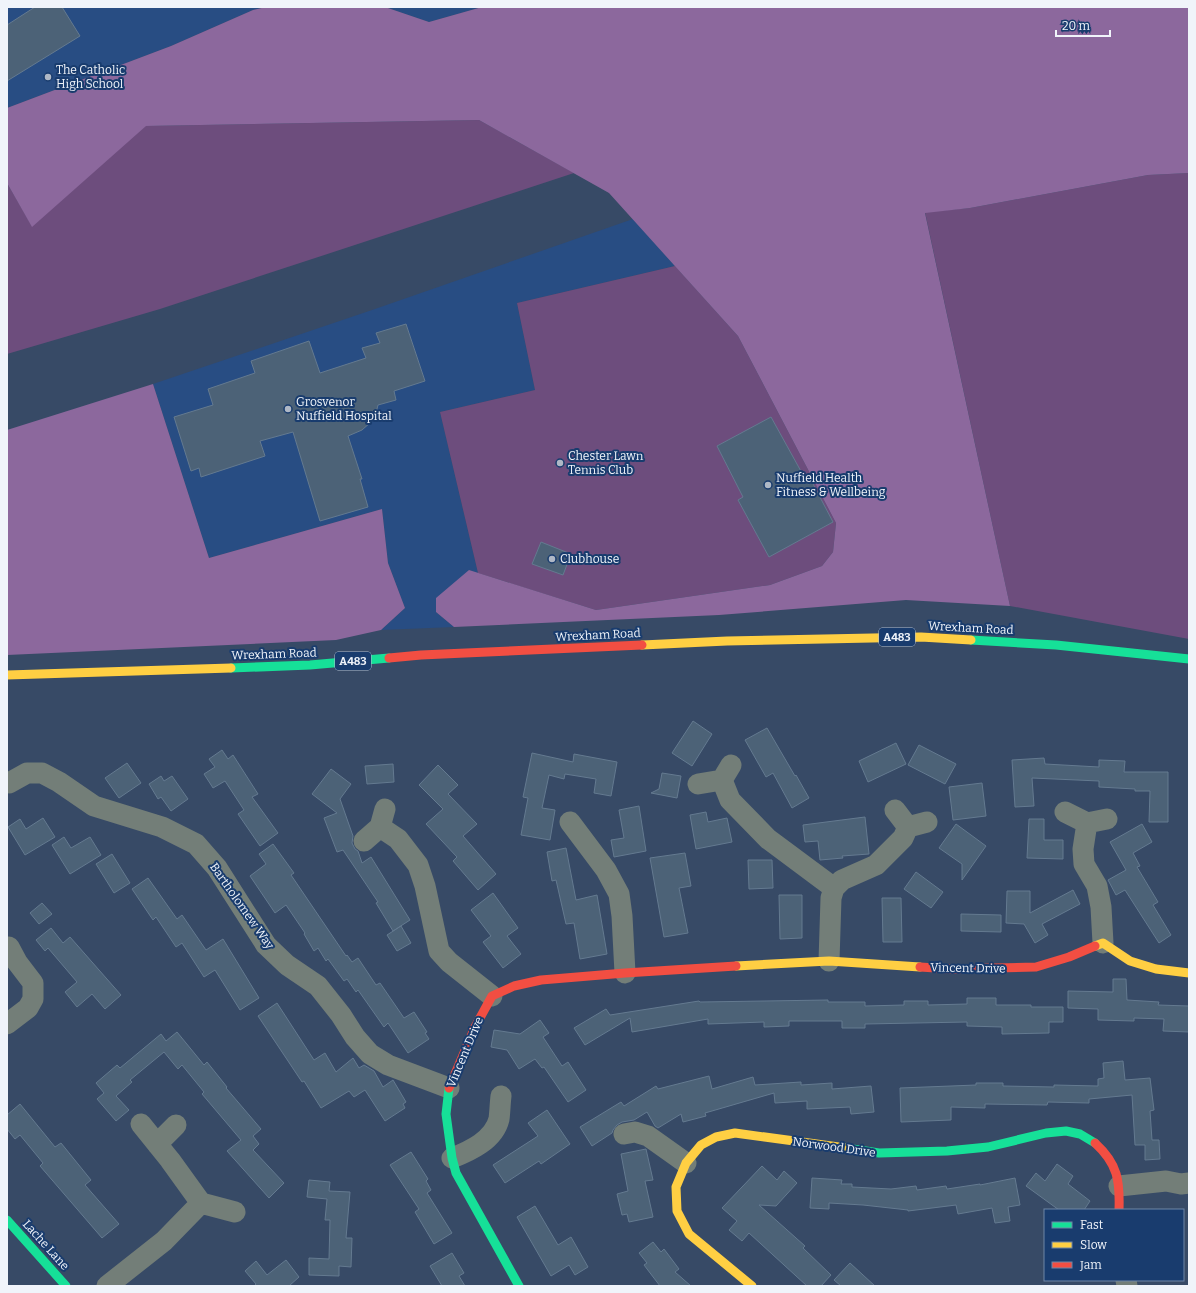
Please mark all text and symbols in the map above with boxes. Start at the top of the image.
scale bar [1056,12,1110,38]
text: 20 m [1062,19,1091,33]
place label: The Catholic High School [56,63,125,91]
marker: The Catholic High School [43,72,53,82]
place label: Grosvenor Nuffield Hospital [296,395,392,423]
marker: Grosvenor Nuffield Hospital [283,404,293,414]
place label: Chester Lawn Tennis Club [568,449,644,477]
marker: Chester Lawn Tennis Club [555,458,565,468]
place label: Nuffield Health Fitness & Wellbeing [776,471,886,499]
marker: Nuffield Health Fitness & Wellbeing [763,480,773,490]
place label: Clubhouse [560,552,619,566]
marker: Clubhouse [547,554,557,564]
street label: Wrexham Road [928,619,1014,637]
street label: Wrexham Road [555,626,641,644]
road number: A483 [879,628,915,646]
street label: Wrexham Road [231,646,317,662]
road number: A483 [335,652,371,670]
street label: Bartholomew Way [207,860,277,952]
street label: Vincent Drive [930,960,1006,976]
street label: Vincent Drive [444,1015,486,1089]
street label: Norwood Drive [792,1134,876,1160]
legend [1044,1209,1184,1281]
street label: Lache Lane [20,1217,72,1273]
text: Fast [1080,1218,1104,1232]
text: Slow [1080,1238,1107,1252]
text: Jam [1079,1258,1102,1272]

